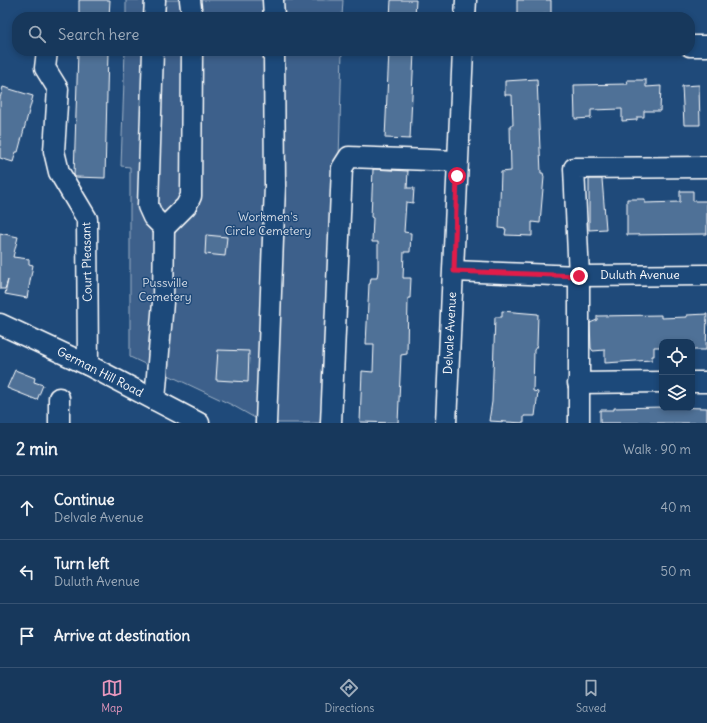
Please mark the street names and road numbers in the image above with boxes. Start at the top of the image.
street label: Court Pleasant [78,222,95,302]
street label: Duluth Avenue [600,267,680,282]
street label: Delvale Avenue [440,291,459,375]
street label: German Hill Road [55,343,146,400]

